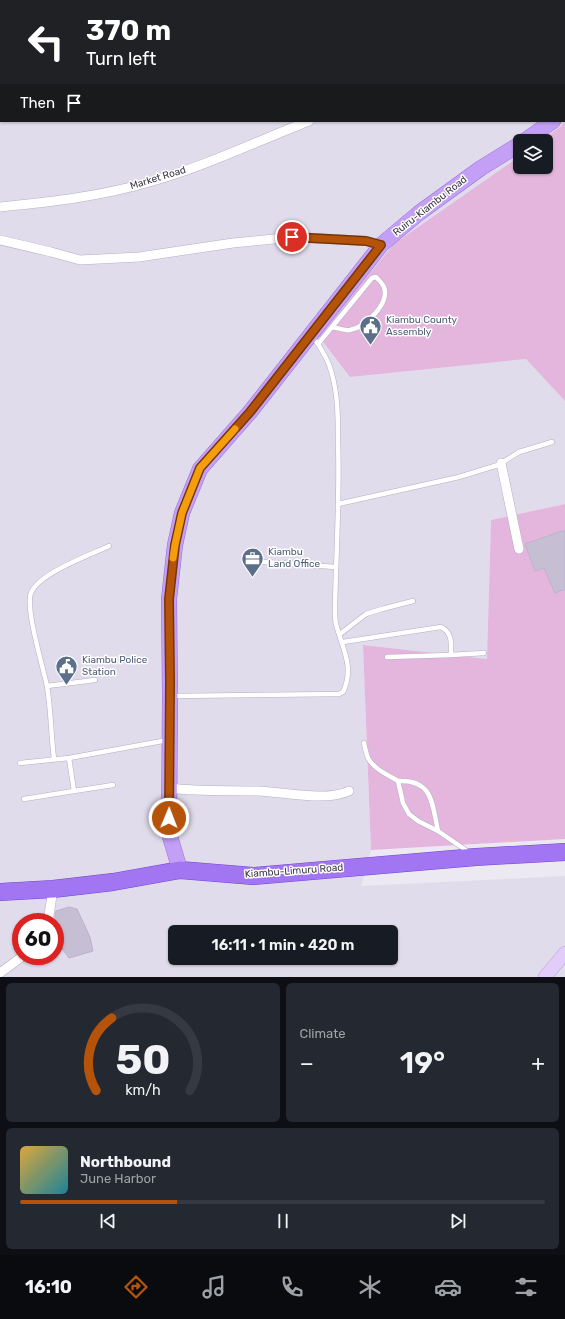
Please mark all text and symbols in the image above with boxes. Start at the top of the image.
text: 370 m [86,14,171,47]
icon: left [20,16,72,68]
text: Turn left [86,48,156,70]
icon: arrive [63,92,85,114]
text: Then [20,94,55,112]
map controls [513,134,553,174]
button: layers [513,134,553,174]
street label: Market Road [129,164,187,192]
street label: Ruiru-Kiambu Road [391,173,469,239]
pin [275,220,309,254]
icon: arrive [281,226,303,248]
public building icon: Kiambu County Assembly [358,313,384,346]
place label: Kiambu County Assembly [386,314,458,338]
office icon: Kiambu Land Office [240,545,266,578]
place label: Kiambu Land Office [268,546,320,570]
public building icon: Kiambu Police Station [54,653,80,686]
place label: Kiambu Police Station [82,654,148,678]
position arrow [148,797,190,839]
street label: Kiambu-Limuru Road [244,862,344,880]
speed limit sign: 60 [12,913,64,965]
text: 16:11 · 1 min · 420 m [212,936,354,954]
text: Climate [300,1026,346,1041]
text: 50 [115,1034,170,1083]
text: 19° [400,1045,445,1081]
text: − [300,1050,314,1077]
text: + [531,1050,545,1077]
text: km/h [125,1081,161,1098]
text: Northbound [80,1153,171,1171]
text: June Harbor [80,1171,156,1186]
icon: previous [97,1210,119,1232]
icon: pause [272,1210,294,1232]
icon: next [447,1210,469,1232]
icon: directions [122,1273,150,1301]
icon: music [200,1273,228,1301]
icon: phone [278,1273,306,1301]
icon: climate [356,1273,384,1301]
icon: car [434,1273,462,1301]
icon: filters [512,1273,540,1301]
text: 16:10 [25,1276,72,1298]

